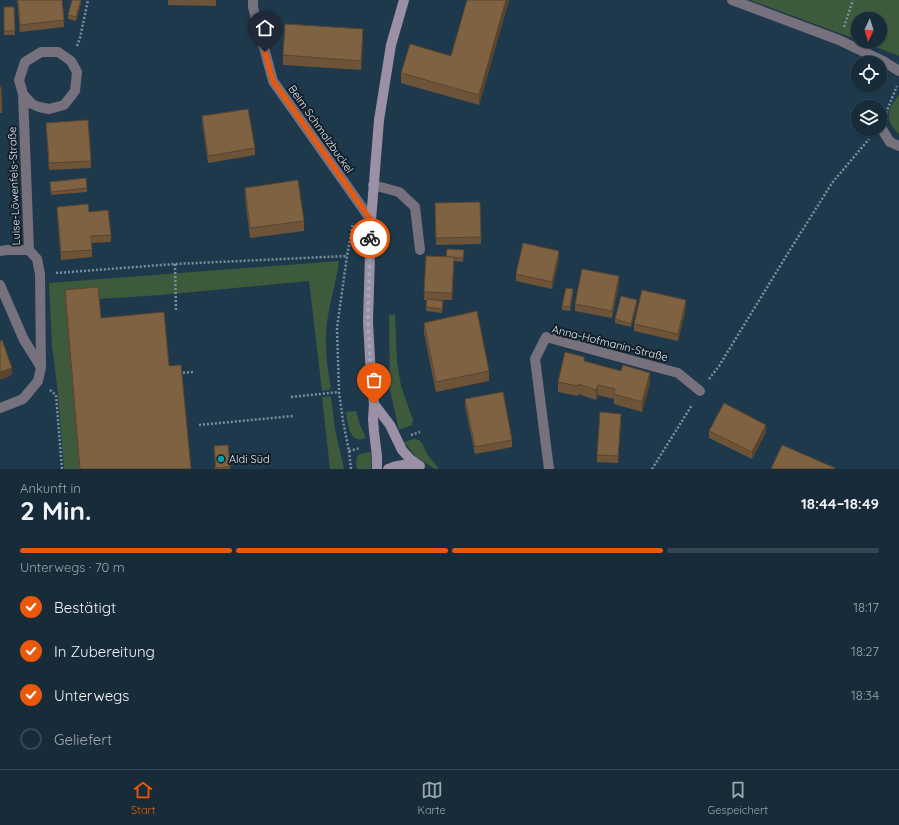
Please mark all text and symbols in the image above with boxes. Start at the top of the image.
pin [248,11,282,52]
north arrow [851,12,887,48]
map controls [851,12,887,136]
icon: home [254,17,276,39]
button: locate [851,56,887,92]
street label: Beim Schmalzbuckel [285,82,357,176]
button: layers [851,100,887,136]
street label: Luise-Löwenfels-Straße [5,126,23,246]
courier [350,218,390,258]
icon: bike [359,227,381,249]
street label: Anna-Hofmanin-Straße [551,322,669,364]
pin [357,363,391,404]
icon: bag [363,369,385,391]
place label: Aldi Süd [229,452,270,466]
marker: Aldi Süd [216,454,226,464]
text: Ankunft in [20,480,81,496]
text: 2 Min. [20,494,91,527]
text: 18:44–18:49 [801,494,879,513]
text: Unterwegs · 70 m [20,559,125,575]
icon: check [20,596,42,618]
text: Bestätigt [54,598,116,617]
text: 18:17 [853,599,879,615]
icon: check [20,640,42,662]
text: In Zubereitung [54,642,155,661]
text: 18:27 [851,643,879,659]
icon: check [20,684,42,706]
text: Unterwegs [54,686,129,705]
text: 18:34 [851,687,879,703]
text: Geliefert [54,730,112,749]
tab: Start [131,779,156,817]
tab: Karte [417,779,446,817]
tab: Gespeichert [708,779,768,817]

